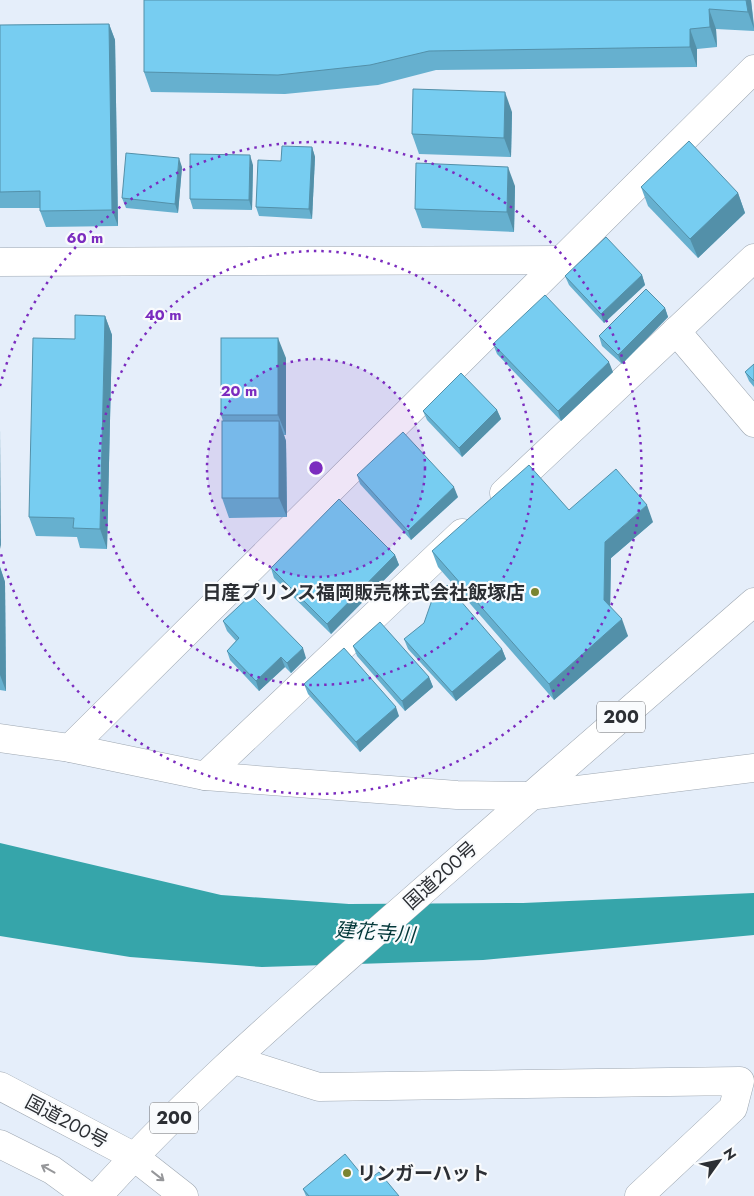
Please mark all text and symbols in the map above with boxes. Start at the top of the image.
text: 60 m [67,227,103,249]
text: 40 m [144,304,182,326]
text: 20 m [221,380,257,402]
centre of rings [307,459,325,477]
place label: 日産プリンス福岡販売株式会社飯塚店 [202,579,525,606]
marker: 日産プリンス福岡販売株式会社飯塚店 [529,586,541,598]
road number: 200 [597,702,645,732]
street label: 国道200号 [398,835,483,916]
water label: 建花寺川 [334,915,418,950]
street label: 国道200号 [20,1088,113,1155]
road number: 200 [150,1102,198,1134]
north arrow [694,1136,744,1186]
text: N [718,1144,741,1164]
place label: リンガーハット [357,1160,490,1187]
one-way arrow [41,1163,56,1173]
marker: リンガーハット [341,1167,353,1179]
one-way arrow [152,1171,165,1182]

